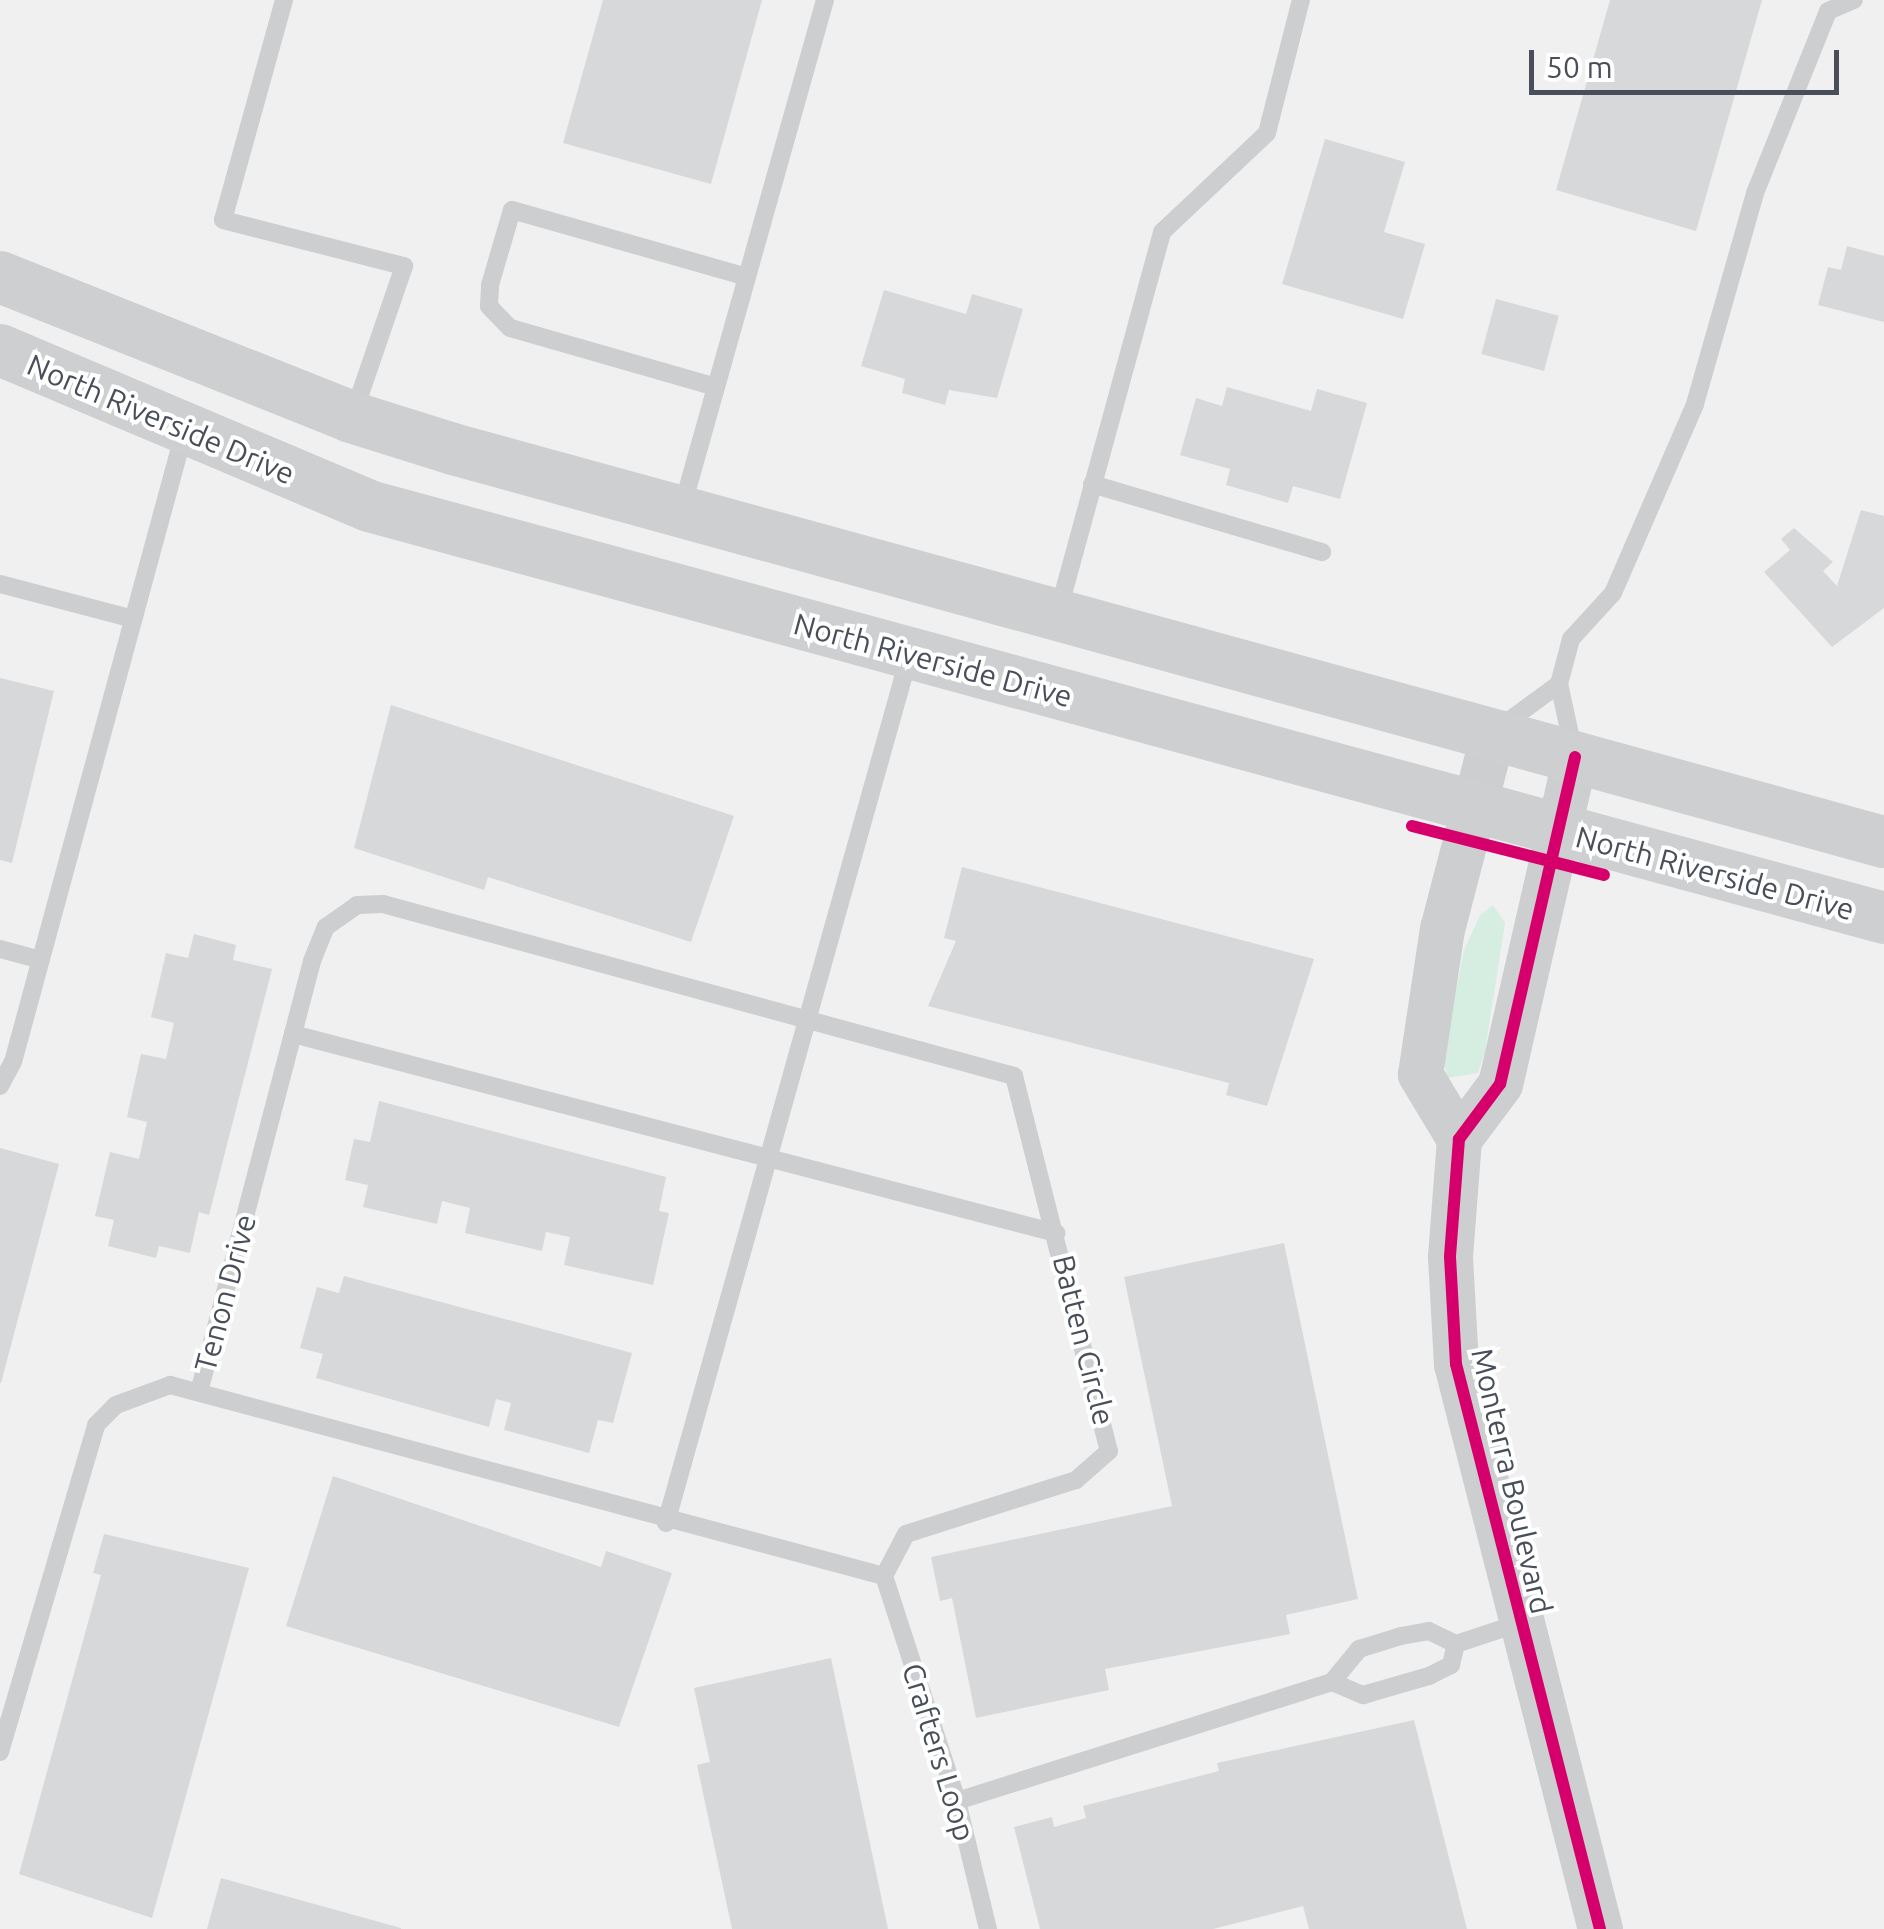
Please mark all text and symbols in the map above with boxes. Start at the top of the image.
scale bar [1534,30,1844,92]
text: 50 m [1546,50,1613,84]
street label: North Riverside Drive [22,346,300,492]
street label: North Riverside Drive [790,605,1076,715]
street label: North Riverside Drive [1572,818,1858,928]
street label: Tenon Drive [187,1210,263,1376]
street label: Batten Circle [1045,1251,1123,1429]
street label: Monterra Boulevard [1464,1345,1560,1617]
street label: Crafters Loop [895,1659,983,1845]

